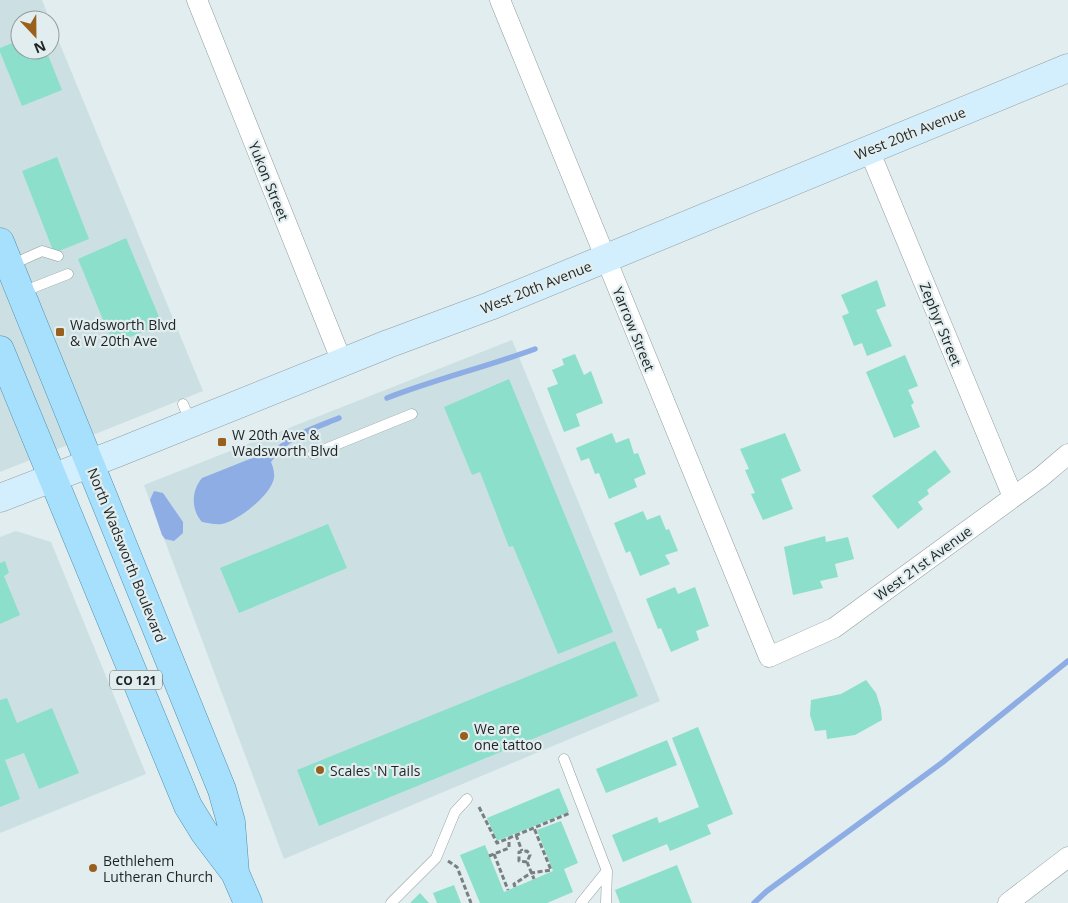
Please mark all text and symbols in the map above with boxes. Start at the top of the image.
north arrow [10,10,60,60]
text: N [31,37,49,58]
street label: West 20th Avenue [852,102,968,164]
street label: Yukon Street [245,139,293,223]
street label: West 20th Avenue [478,256,594,318]
street label: Zephyr Street [916,279,966,369]
street label: Yarrow Street [609,284,659,374]
place label: Wadsworth Blvd & W 20th Ave [70,315,176,350]
marker: Wadsworth Blvd & W 20th Ave [54,326,66,338]
place label: W 20th Ave & Wadsworth Blvd [232,425,338,460]
marker: W 20th Ave & Wadsworth Blvd [216,436,228,448]
street label: North Wadsworth Boulevard [83,465,171,645]
street label: West 21st Avenue [870,521,976,605]
road number: CO 121 [110,670,162,690]
place label: We are one tattoo [474,719,542,754]
marker: We are one tattoo [458,730,470,742]
place label: Scales 'N Tails [330,761,421,780]
marker: Scales 'N Tails [314,764,326,776]
place label: Bethlehem Lutheran Church [103,851,213,886]
marker: Bethlehem Lutheran Church [87,862,99,874]

